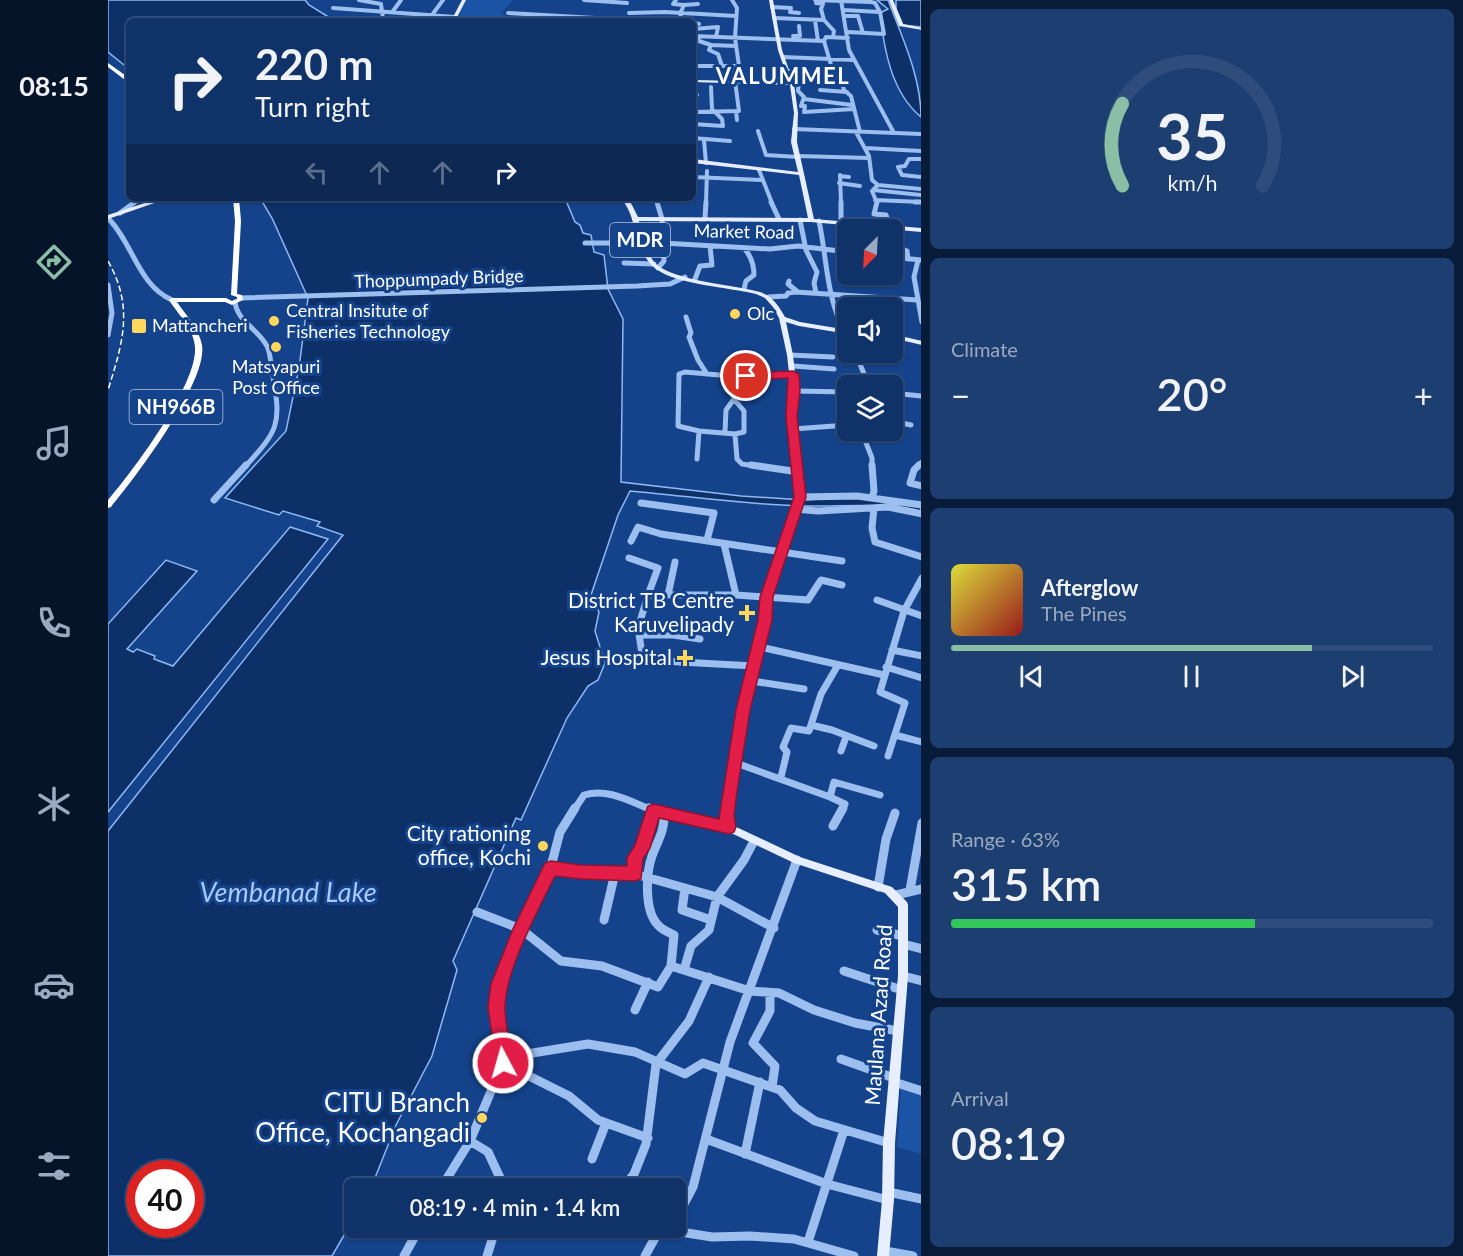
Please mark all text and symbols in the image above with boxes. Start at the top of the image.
text: 220 m [255,39,373,89]
icon: right [156,42,234,120]
district label: VALUMMEL [715,62,850,89]
text: 08:15 [19,69,89,102]
text: Turn right [255,90,370,123]
text: 35 [1156,98,1228,173]
icon: left [300,156,333,189]
icon: ahead [363,156,396,189]
icon: ahead [426,156,459,189]
icon: right [489,156,522,189]
text: km/h [1167,171,1217,197]
street label: Market Road [693,219,795,243]
north arrow [837,219,903,285]
map controls [837,219,903,441]
road number: MDR [610,223,670,257]
icon: directions [33,241,75,283]
street label: Thoppumpady Bridge [354,264,524,292]
button: sound [837,297,903,363]
place label: Central Insitute of Fisheries Technology [286,299,451,342]
place label: Olc [747,302,774,324]
marker: Olc [728,307,742,321]
place label: Mattancheri [152,314,248,336]
marker: Central Insitute of Fisheries Technology [267,314,281,328]
marker: Mattancheri [130,317,148,335]
text: Climate [951,337,1018,361]
marker: Matsyapuri Post Office [269,340,283,354]
pin [720,350,771,401]
place label: Matsyapuri Post Office [232,355,320,398]
icon: arrive [729,359,762,392]
text: 20° [1157,367,1227,421]
button: layers [837,375,903,441]
text: − [951,375,970,415]
text: + [1414,375,1433,415]
road number: NH966B [130,390,223,424]
icon: music [33,422,75,464]
text: Afterglow [1041,574,1138,601]
place label: District TB Centre Karuvelipady [568,587,734,636]
text: The Pines [1041,601,1127,625]
icon: phone [33,602,75,644]
marker: District TB Centre Karuvelipady [738,604,756,622]
place label: Jesus Hospital [541,644,672,669]
marker: Jesus Hospital [676,649,694,667]
icon: previous [1015,660,1048,693]
icon: pause [1175,660,1208,693]
icon: next [1336,660,1369,693]
icon: climate [33,783,75,825]
place label: City rationing office, Kochi [407,820,531,869]
text: Range · 63% [951,827,1060,851]
marker: City rationing office, Kochi [536,839,550,853]
text: 315 km [951,857,1101,911]
water label: Vembanad Lake [199,875,377,908]
street label: Maulana Azad Road [859,924,896,1106]
icon: car [33,964,75,1006]
position arrow [471,1031,535,1095]
place label: CITU Branch Office, Kochangadi [255,1086,470,1148]
text: Arrival [951,1086,1009,1110]
marker: CITU Branch Office, Kochangadi [475,1111,489,1125]
text: 08:19 [951,1116,1067,1170]
icon: filters [33,1145,75,1187]
speed limit sign: 40 [126,1160,204,1238]
text: 08:19 · 4 min · 1.4 km [410,1194,620,1221]

